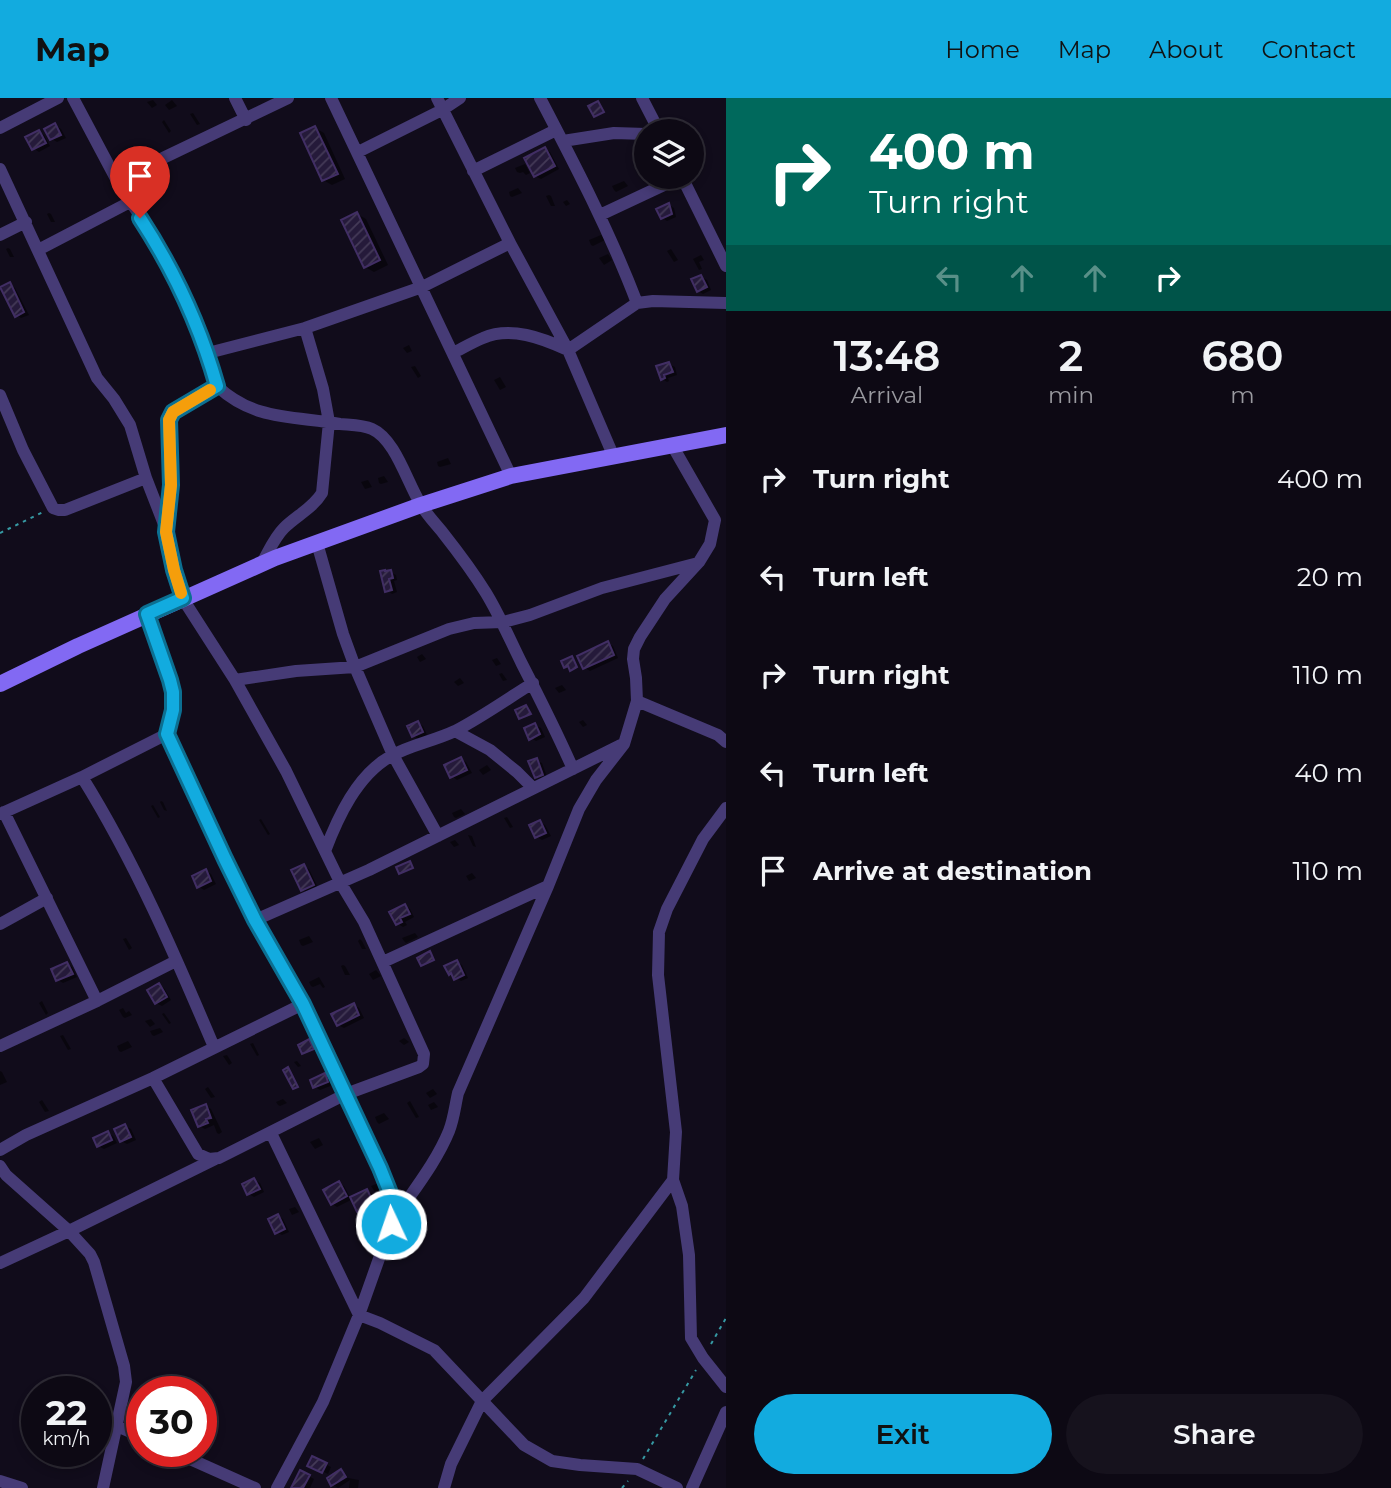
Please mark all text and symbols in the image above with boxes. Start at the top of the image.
text: Map [35,29,110,69]
text: Home [945,35,1020,64]
text: Map [1058,35,1111,64]
text: About [1149,35,1223,64]
text: Contact [1261,35,1356,64]
map controls [634,119,704,189]
button: layers [634,119,704,189]
text: 400 m [869,122,1035,181]
icon: right [754,126,845,217]
pin [110,146,170,218]
icon: arrive [121,157,159,195]
text: Turn right [869,182,1029,221]
icon: left [930,259,968,297]
icon: ahead [1003,259,1041,297]
icon: ahead [1076,259,1114,297]
icon: right [1149,259,1187,297]
text: 13:48 [833,330,940,382]
text: 2 [1059,330,1083,382]
text: 680 [1202,330,1284,382]
text: Arrival [851,381,923,409]
text: min [1048,381,1094,409]
text: m [1230,381,1255,409]
icon: right [754,460,792,498]
text: Turn right [813,463,949,495]
text: 400 m [1277,463,1363,495]
icon: left [754,558,792,596]
text: Turn left [813,561,929,593]
text: 20 m [1297,561,1363,593]
icon: right [754,656,792,694]
text: Turn right [813,659,949,691]
text: 110 m [1293,659,1363,691]
icon: left [754,754,792,792]
text: Turn left [813,757,929,789]
text: 40 m [1294,757,1363,789]
icon: arrive [754,852,792,890]
text: Arrive at destination [813,855,1092,887]
text: 110 m [1293,855,1363,887]
position arrow [354,1187,428,1261]
speed limit sign: 30 [126,1376,217,1467]
text: 22 [46,1391,87,1434]
button: Exit [754,1394,1052,1474]
button: Share [1066,1394,1363,1474]
text: km/h [42,1428,91,1450]

